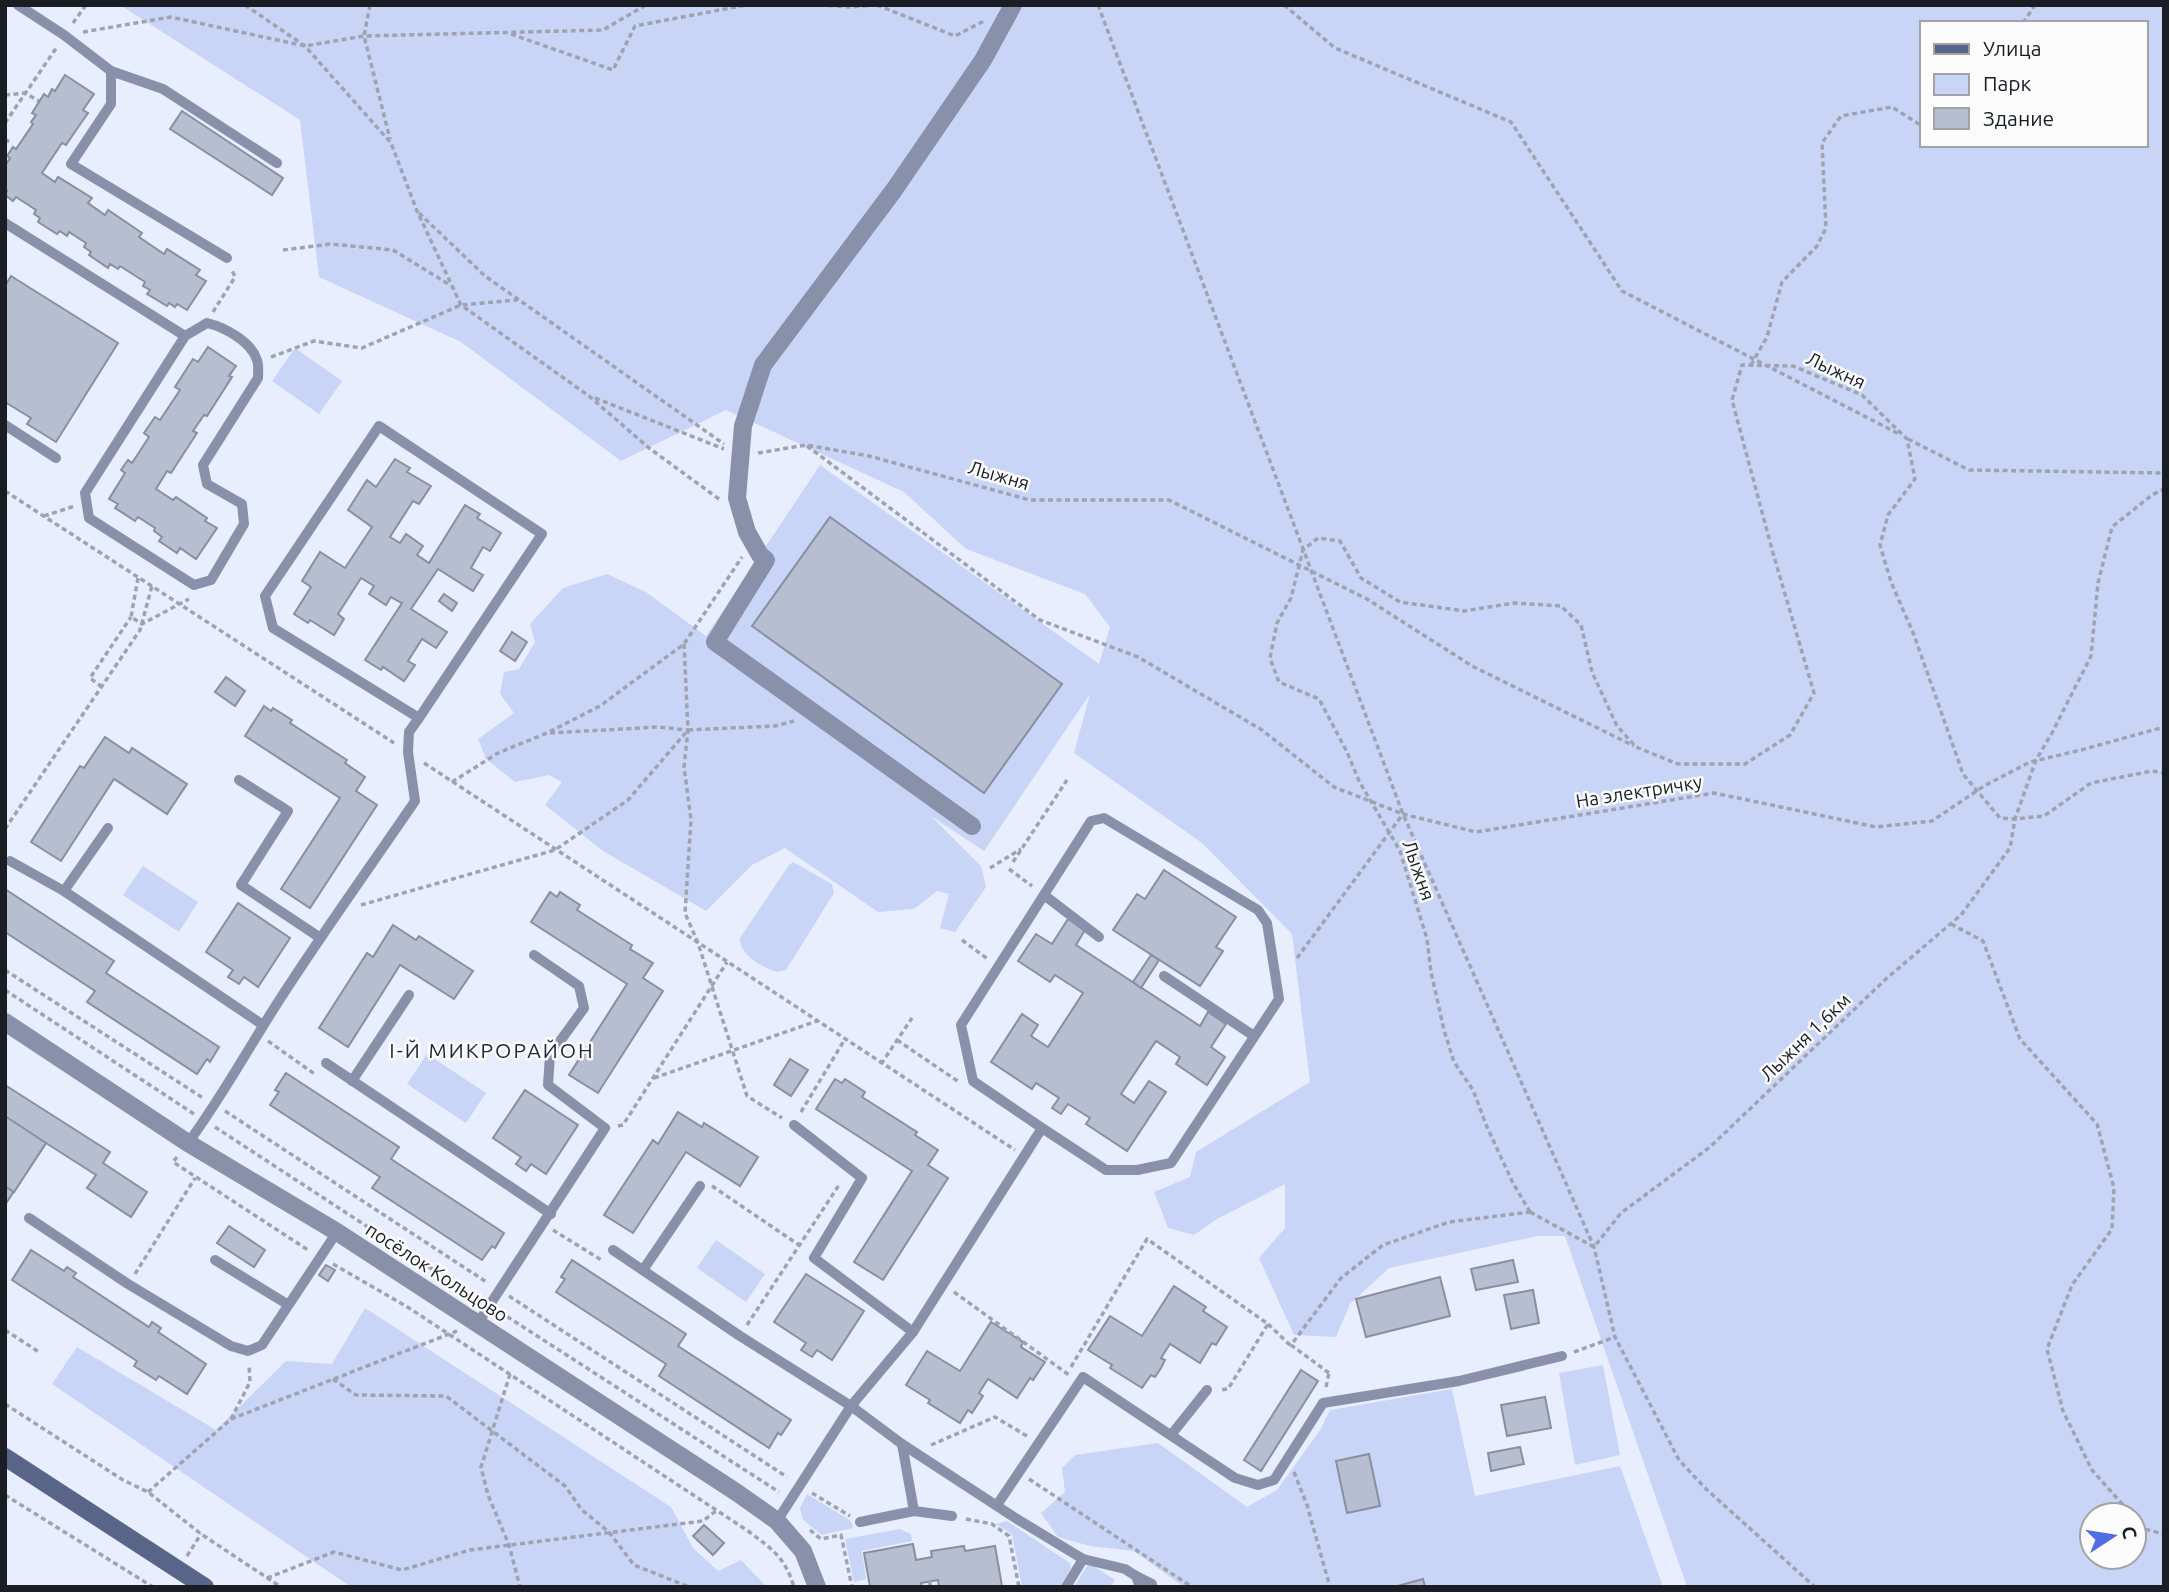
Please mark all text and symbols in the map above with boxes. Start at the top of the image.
legend [1920,21,2148,147]
text: Улица [1983,36,2041,60]
text: Парк [1983,71,2032,95]
text: Здание [1983,106,2054,130]
street label: Лыжня [1803,347,1869,393]
street label: Лыжня [966,456,1032,494]
street label: На электричку [1574,770,1704,812]
street label: Лыжня [1398,837,1440,903]
street label: Лыжня 1,6км [1755,989,1855,1085]
district label: I-Й МИКРОРАЙОН [389,1038,595,1062]
street label: посёлок Кольцово [362,1218,512,1326]
north arrow [2078,1501,2148,1571]
text: С [2118,1524,2142,1541]

